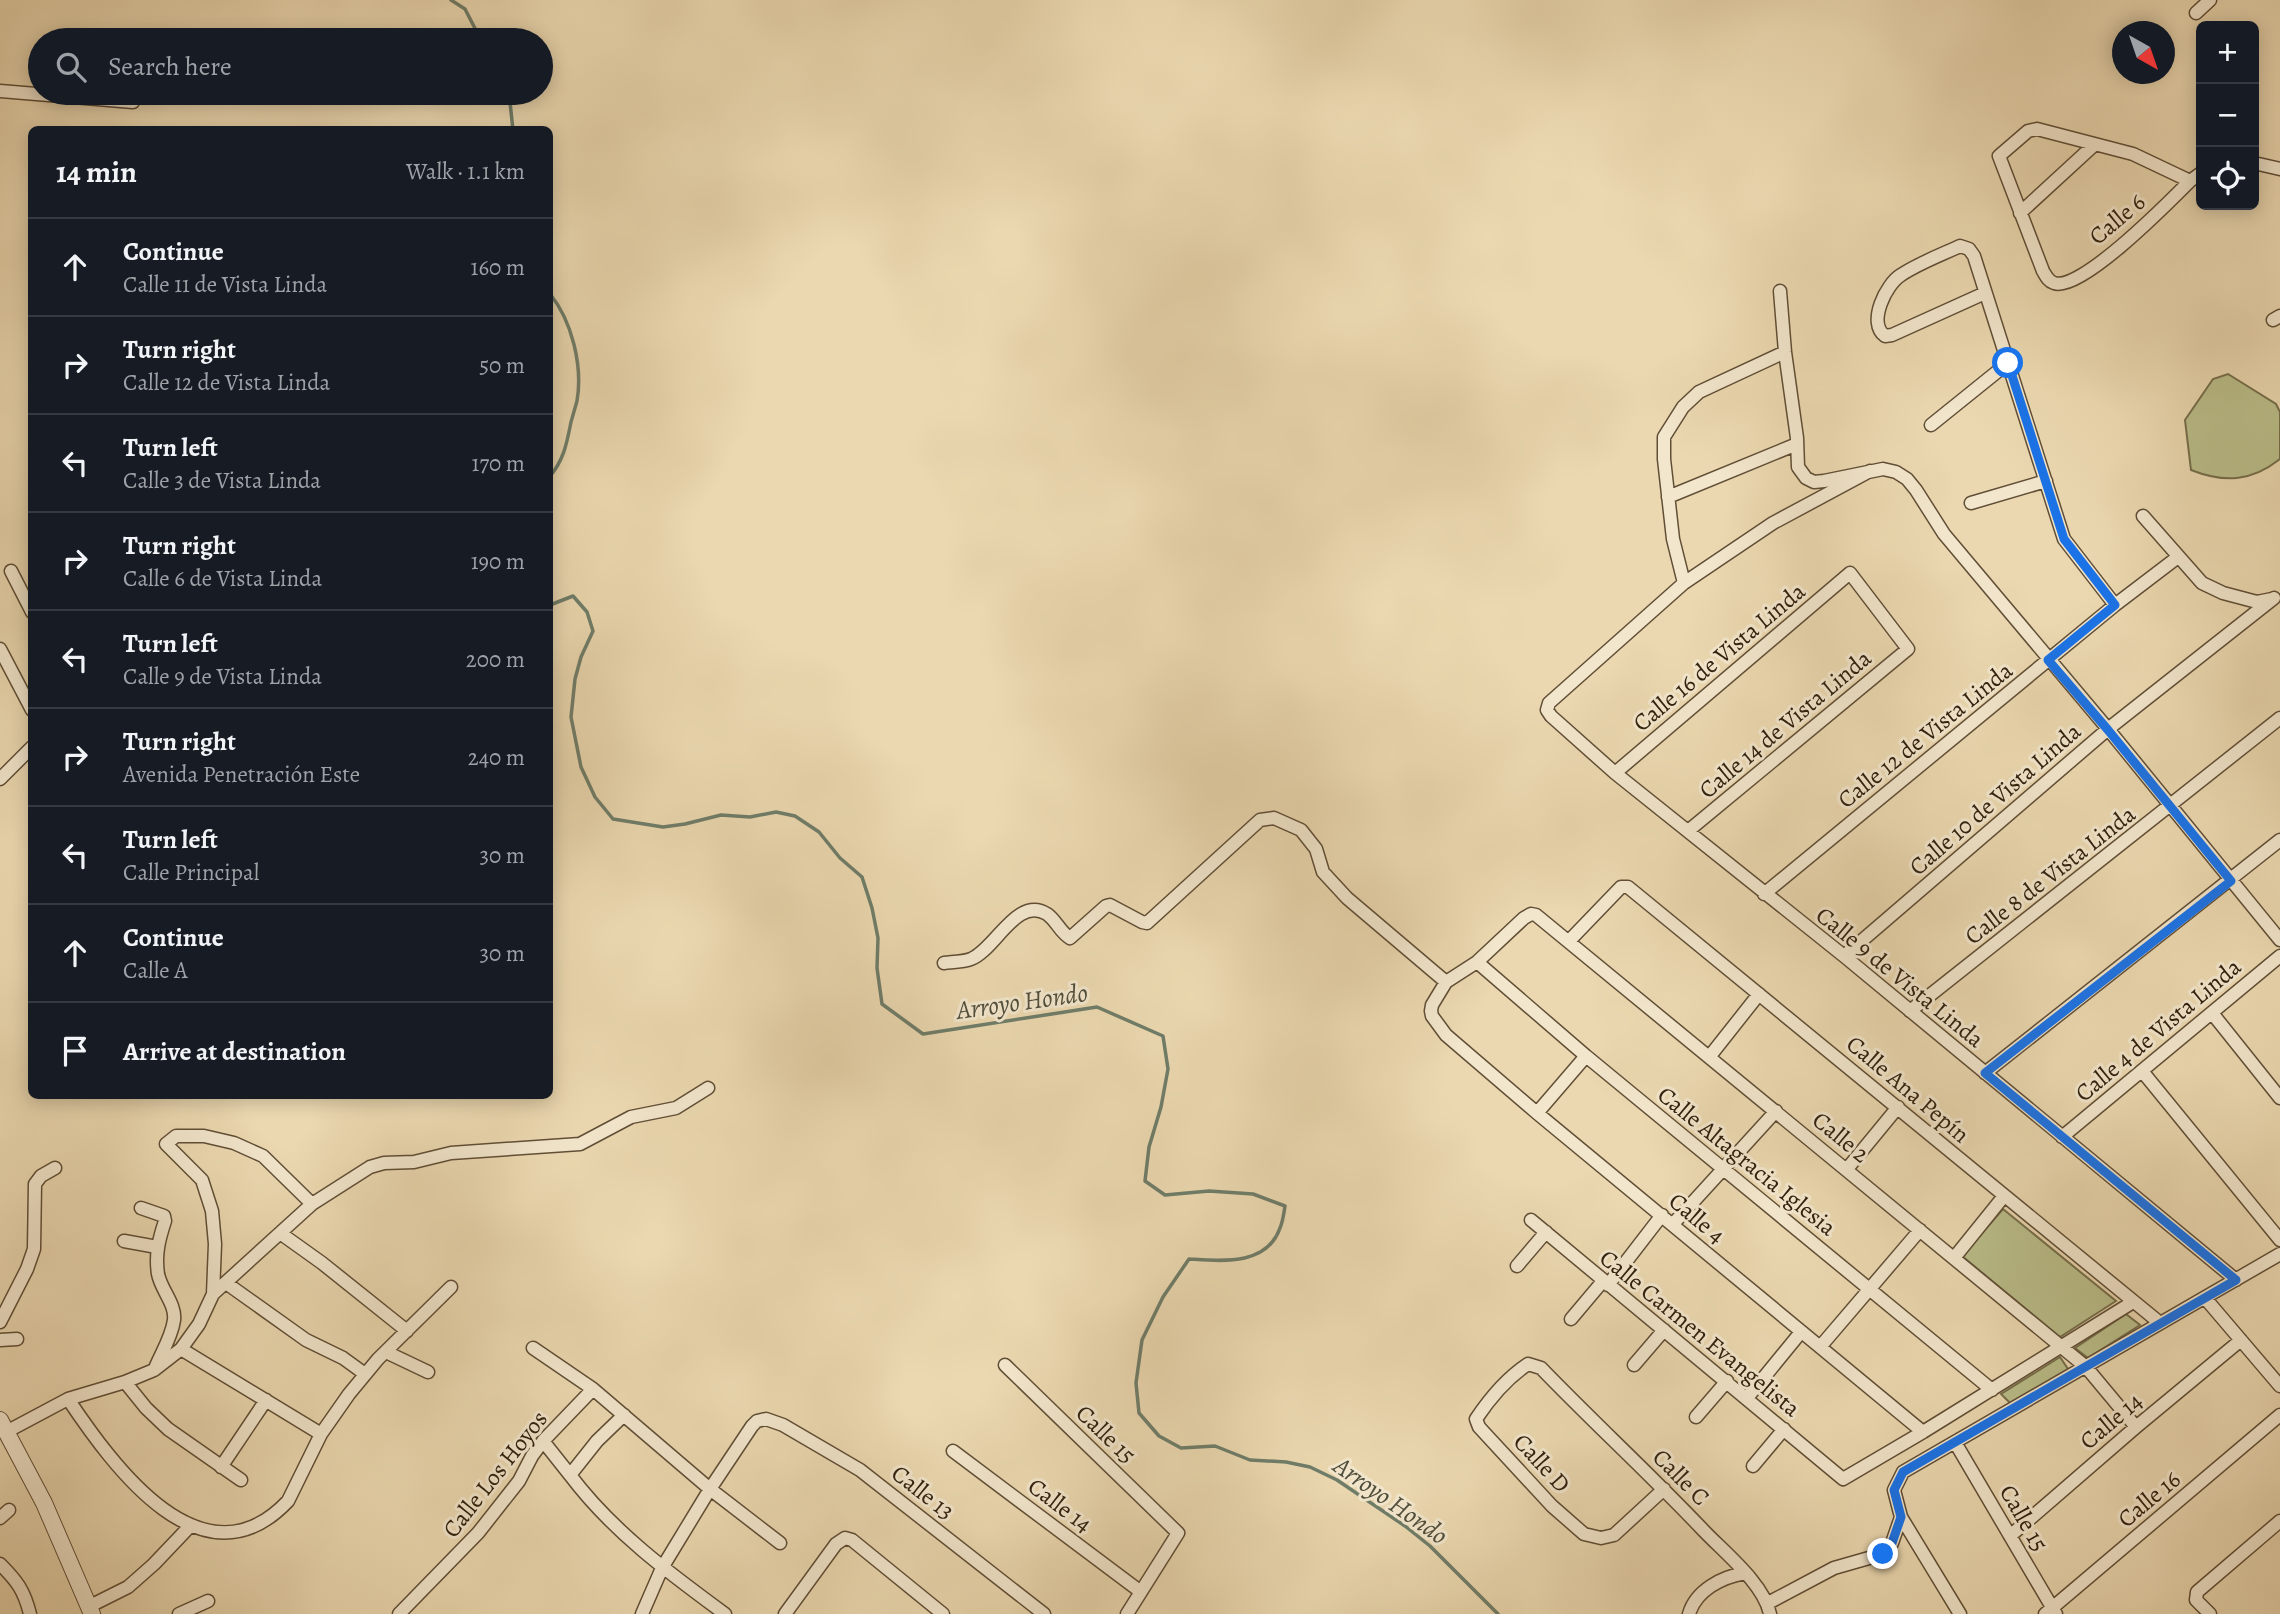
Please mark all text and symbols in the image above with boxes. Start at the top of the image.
north arrow [2112,21,2175,84]
map controls [2196,21,2259,210]
button: + [2196,21,2259,84]
search box [28,28,553,105]
icon: search [52,48,90,86]
text: Search here [108,49,232,84]
button: − [2196,84,2259,147]
button: locate [2196,147,2259,210]
text: 14 min [56,152,137,192]
text: Walk · 1.1 km [406,156,525,187]
street label: Calle 6 [2082,186,2152,252]
text: Continue [123,234,224,269]
icon: ahead [56,248,94,286]
text: 160 m [471,252,525,283]
text: Calle 11 de Vista Linda [123,269,327,300]
text: Turn right [123,332,236,367]
icon: right [56,346,94,384]
route start [1992,347,2023,378]
text: 50 m [479,350,525,381]
text: Calle 12 de Vista Linda [123,367,330,398]
text: Turn left [123,430,218,465]
icon: left [56,444,94,482]
text: 170 m [472,448,525,479]
text: Calle 3 de Vista Linda [123,465,321,496]
text: Turn right [123,528,236,563]
icon: right [56,542,94,580]
text: 190 m [471,546,525,577]
text: Calle 6 de Vista Linda [123,563,322,594]
street label: Calle 16 de Vista Linda [1626,575,1813,739]
text: Turn left [123,626,218,661]
icon: left [56,640,94,678]
street label: Calle 14 de Vista Linda [1692,642,1879,806]
text: 200 m [466,644,525,675]
street label: Calle 12 de Vista Linda [1831,654,2020,815]
text: Calle 9 de Vista Linda [123,661,322,692]
street label: Calle 10 de Vista Linda [1902,715,2088,882]
text: Turn right [123,724,236,759]
icon: right [56,738,94,776]
text: 240 m [468,742,525,773]
text: Avenida Penetración Este [123,759,360,790]
street label: Calle 8 de Vista Linda [1958,798,2143,952]
text: Turn left [123,822,218,857]
icon: left [56,836,94,874]
text: 30 m [479,840,525,871]
text: Calle Principal [123,857,259,888]
street label: Calle 9 de Vista Linda [1809,899,1991,1055]
text: Continue [123,920,224,955]
icon: ahead [56,934,94,972]
text: 30 m [479,938,525,969]
street label: Calle 4 de Vista Linda [2068,951,2248,1109]
text: Calle A [123,955,188,986]
water label: Arroyo Hondo [952,975,1090,1028]
street label: Calle Ana Pepín [1840,1028,1976,1150]
icon: arrive [56,1032,94,1070]
text: Arrive at destination [123,1034,346,1069]
street label: Calle Altagracia Iglesia [1651,1079,1844,1244]
street label: Calle 2 [1806,1104,1876,1170]
street label: Calle 4 [1662,1185,1732,1251]
street label: Calle Carmen Evangelista [1593,1242,1808,1425]
street label: Calle 14 [2073,1385,2149,1457]
street label: Calle 15 [1069,1397,1143,1471]
street label: Calle Los Hoyos [435,1404,555,1544]
street label: Calle D [1506,1426,1578,1500]
street label: Calle C [1645,1441,1717,1513]
water label: Arroyo Hondo [1325,1447,1455,1553]
street label: Calle 13 [885,1457,961,1527]
street label: Calle 16 [2111,1463,2187,1535]
street label: Calle 14 [1021,1470,1099,1540]
street label: Calle 15 [1992,1479,2056,1557]
route end [1867,1538,1898,1569]

